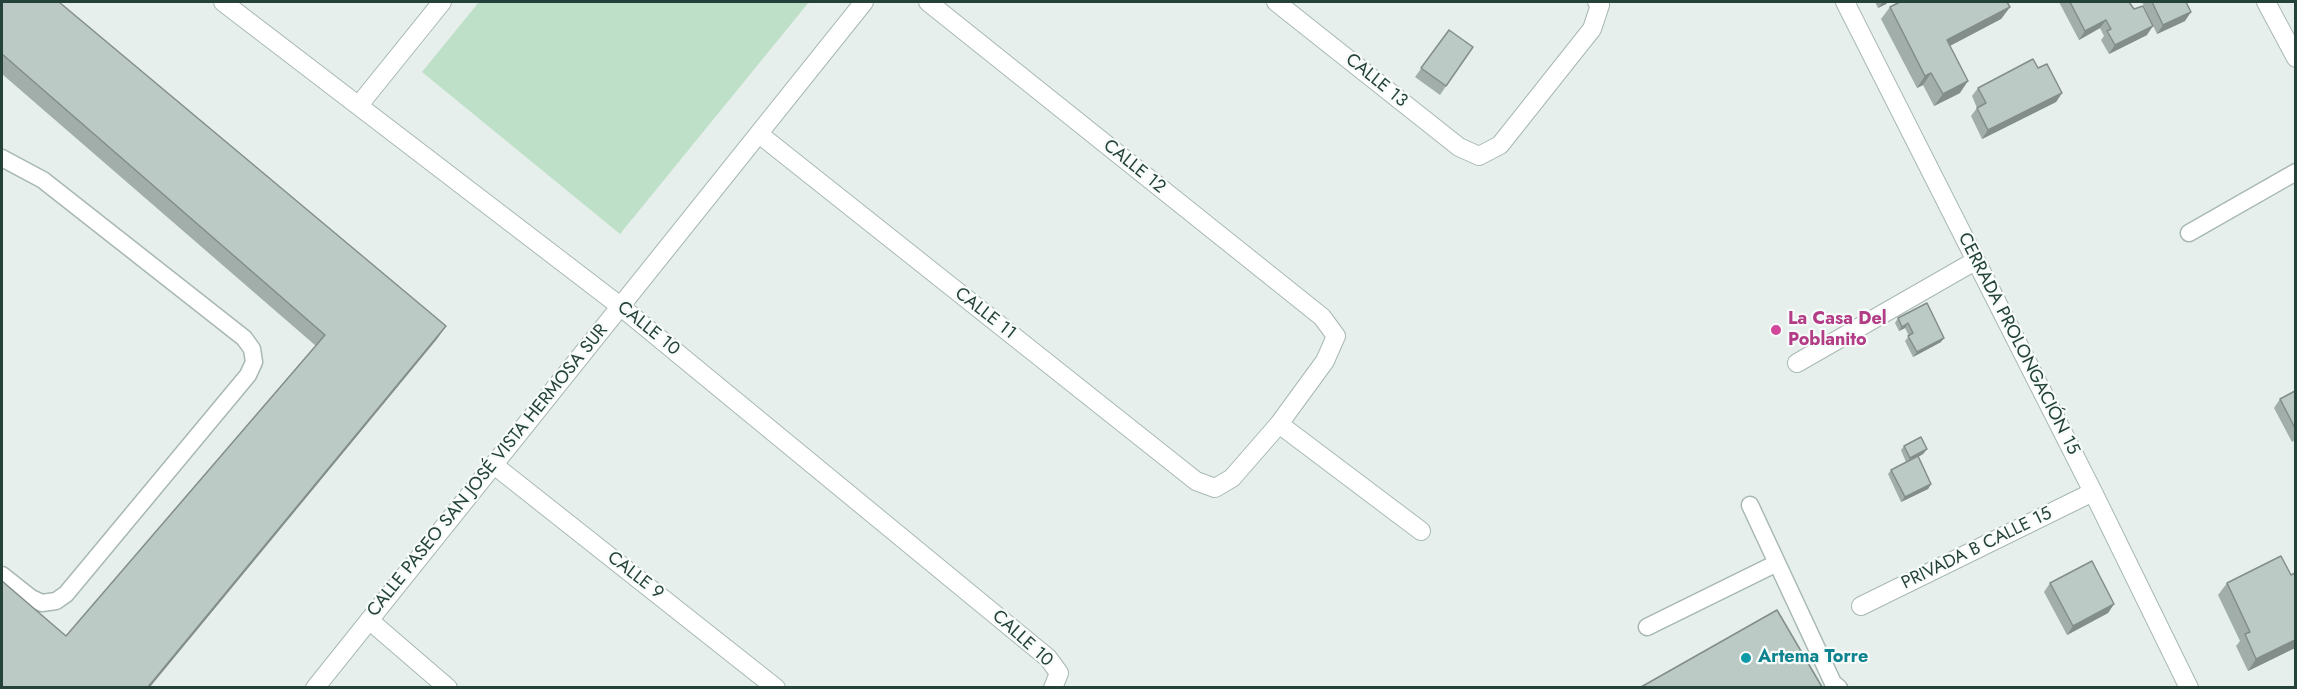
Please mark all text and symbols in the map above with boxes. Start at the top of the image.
street label: CALLE 13 [1341,50,1411,112]
street label: CALLE 12 [1099,135,1169,199]
street label: CERRADA PROLONGACIÓN 15 [1952,229,2084,459]
street label: CALLE 11 [950,283,1020,345]
street label: CALLE 10 [612,297,684,361]
place label: La Casa Del Poblanito [1788,309,1887,352]
street label: CALLE PASEO SAN JOSÉ VISTA HERMOSA SUR [363,320,613,622]
marker: La Casa Del Poblanito [1769,323,1783,337]
street label: PRIVADA B CALLE 15 [1898,503,2056,595]
street label: CALLE 9 [602,547,668,605]
street label: CALLE 10 [987,606,1057,672]
place label: Artema Torre [1758,647,1868,669]
marker: Artema Torre [1739,651,1753,665]

